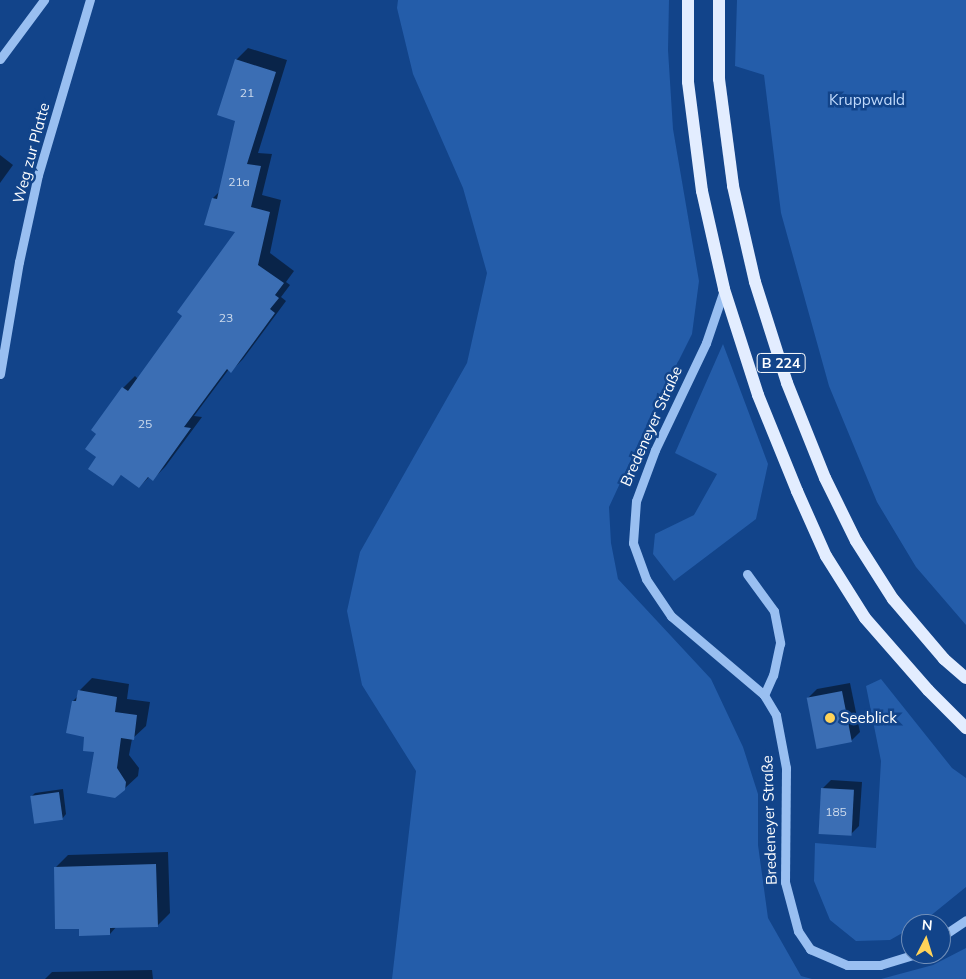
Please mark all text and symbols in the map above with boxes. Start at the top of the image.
house number: 21 [240,86,254,100]
park label: Kruppwald [829,91,905,109]
street label: Weg zur Platte [9,101,53,205]
house number: 21a [228,175,250,189]
house number: 23 [219,311,233,325]
road number: B 224 [756,352,806,374]
street label: Bredeneyer Straße [616,363,686,489]
house number: 25 [138,417,152,431]
place label: Seeblick [840,709,897,727]
marker: Seeblick [824,712,836,724]
street label: Bredeneyer Straße [758,755,780,885]
house number: 185 [825,805,847,819]
north arrow [901,914,951,964]
text: N [921,916,933,934]

